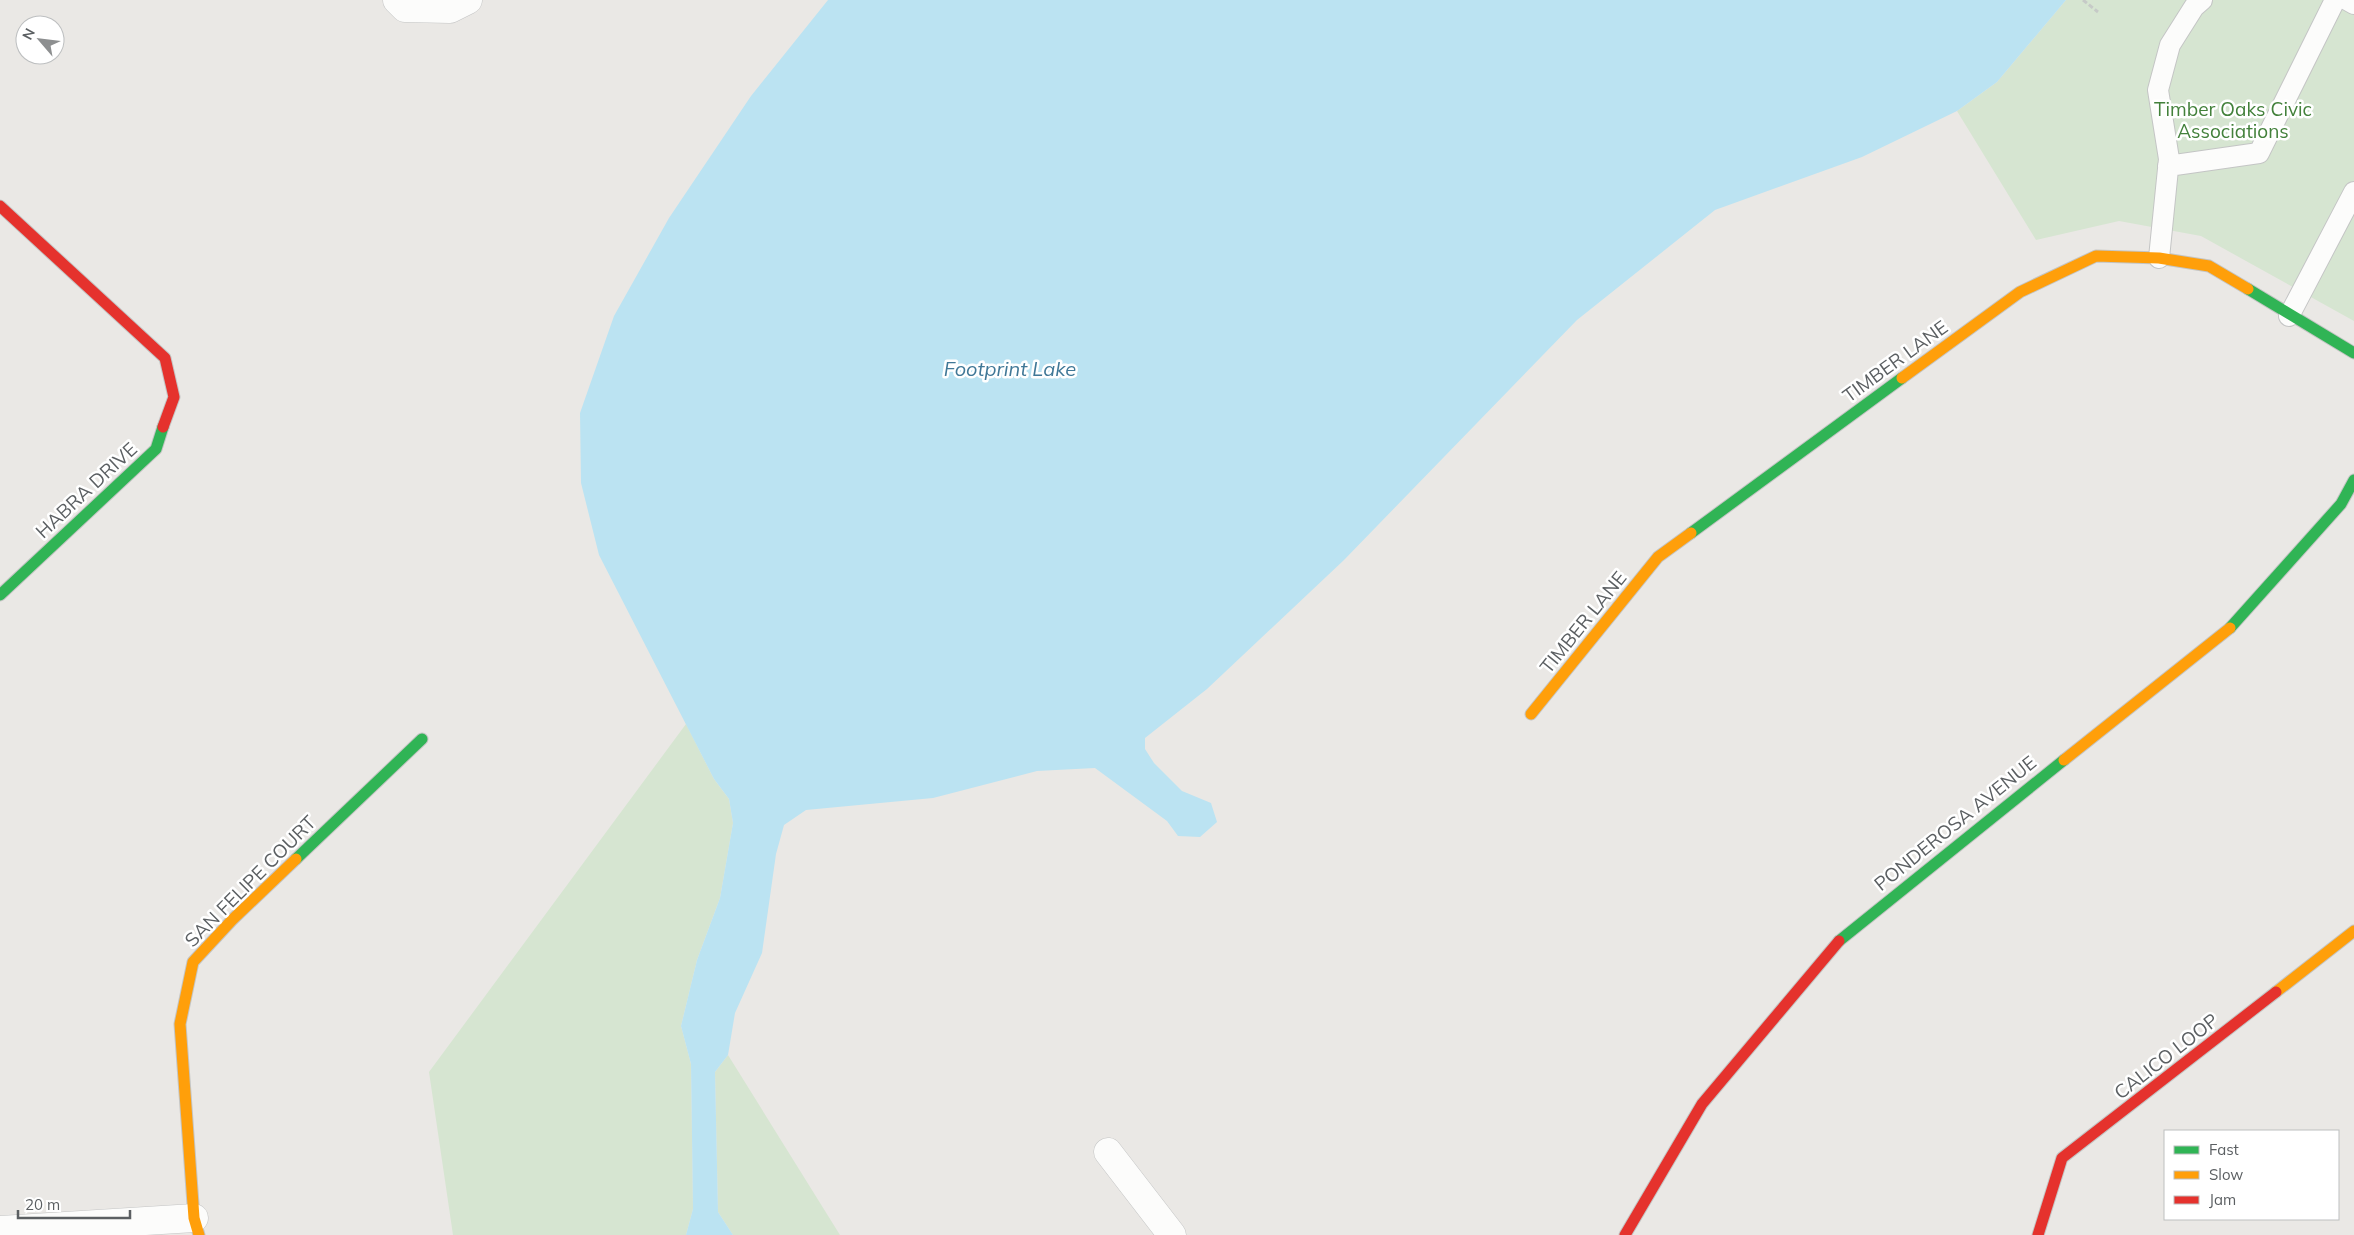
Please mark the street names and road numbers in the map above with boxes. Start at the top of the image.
street label: TIMBER LANE [1838,315,1952,407]
street label: HABRA DRIVE [30,437,142,543]
street label: TIMBER LANE [1535,566,1631,678]
street label: PONDEROSA AVENUE [1869,750,2041,896]
street label: SAN FELIPE COURT [179,810,321,952]
street label: CALICO LOOP [2109,1008,2223,1104]

